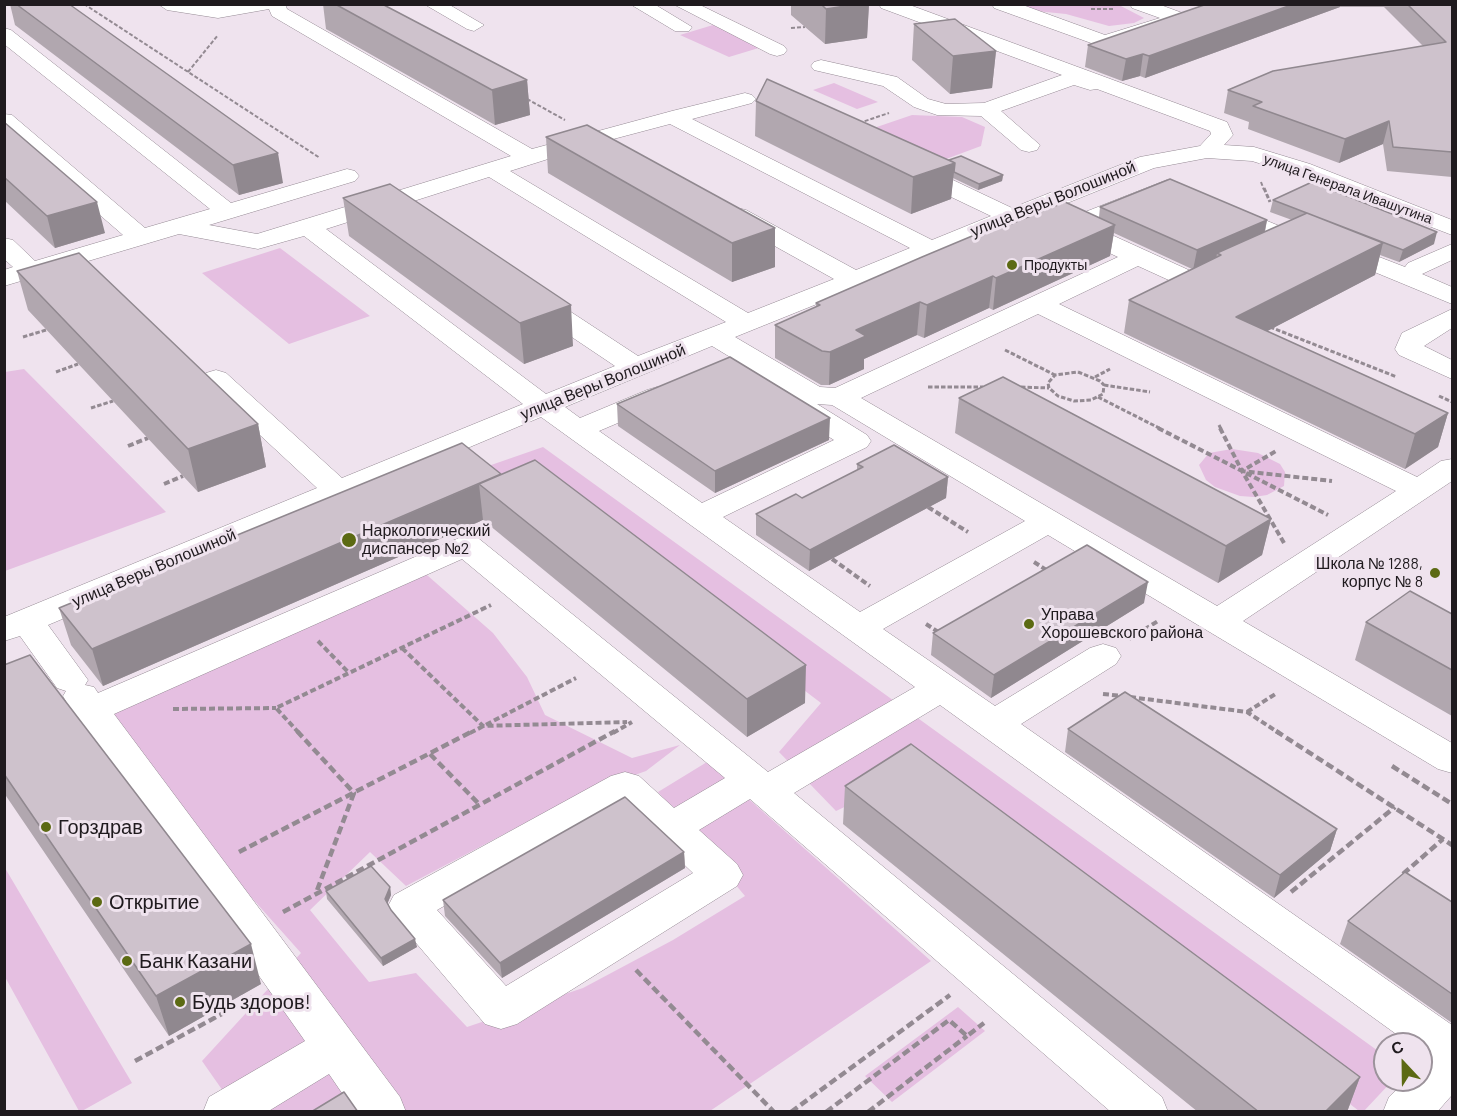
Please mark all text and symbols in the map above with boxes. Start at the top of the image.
street label: улица Генерала Ивашутина [1261,151,1435,227]
street label: улица Веры Волошиной [968,157,1138,241]
place label: Продукты [1024,257,1087,273]
marker: Продукты [1005,258,1019,272]
street label: улица Веры Волошиной [518,340,688,424]
place label: Наркологический диспансер №2 [362,521,490,559]
street label: улица Веры Волошиной [69,525,239,611]
marker: Наркологический диспансер №2 [340,531,358,549]
place label: Школа № 1288, корпус № 8 [1316,554,1423,592]
marker: Школа № 1288, корпус № 8 [1428,566,1442,580]
place label: Управа Хорошевского района [1041,605,1203,643]
marker: Управа Хорошевского района [1022,617,1036,631]
place label: Горздрав [58,815,143,839]
marker: Горздрав [39,820,53,834]
place label: Открытие [109,890,199,914]
marker: Открытие [90,895,104,909]
place label: Банк Казани [139,949,252,973]
marker: Банк Казани [120,954,134,968]
place label: Будь здоров! [192,990,311,1014]
marker: Будь здоров! [173,995,187,1009]
north arrow [1373,1032,1433,1092]
text: С [1388,1036,1406,1058]

